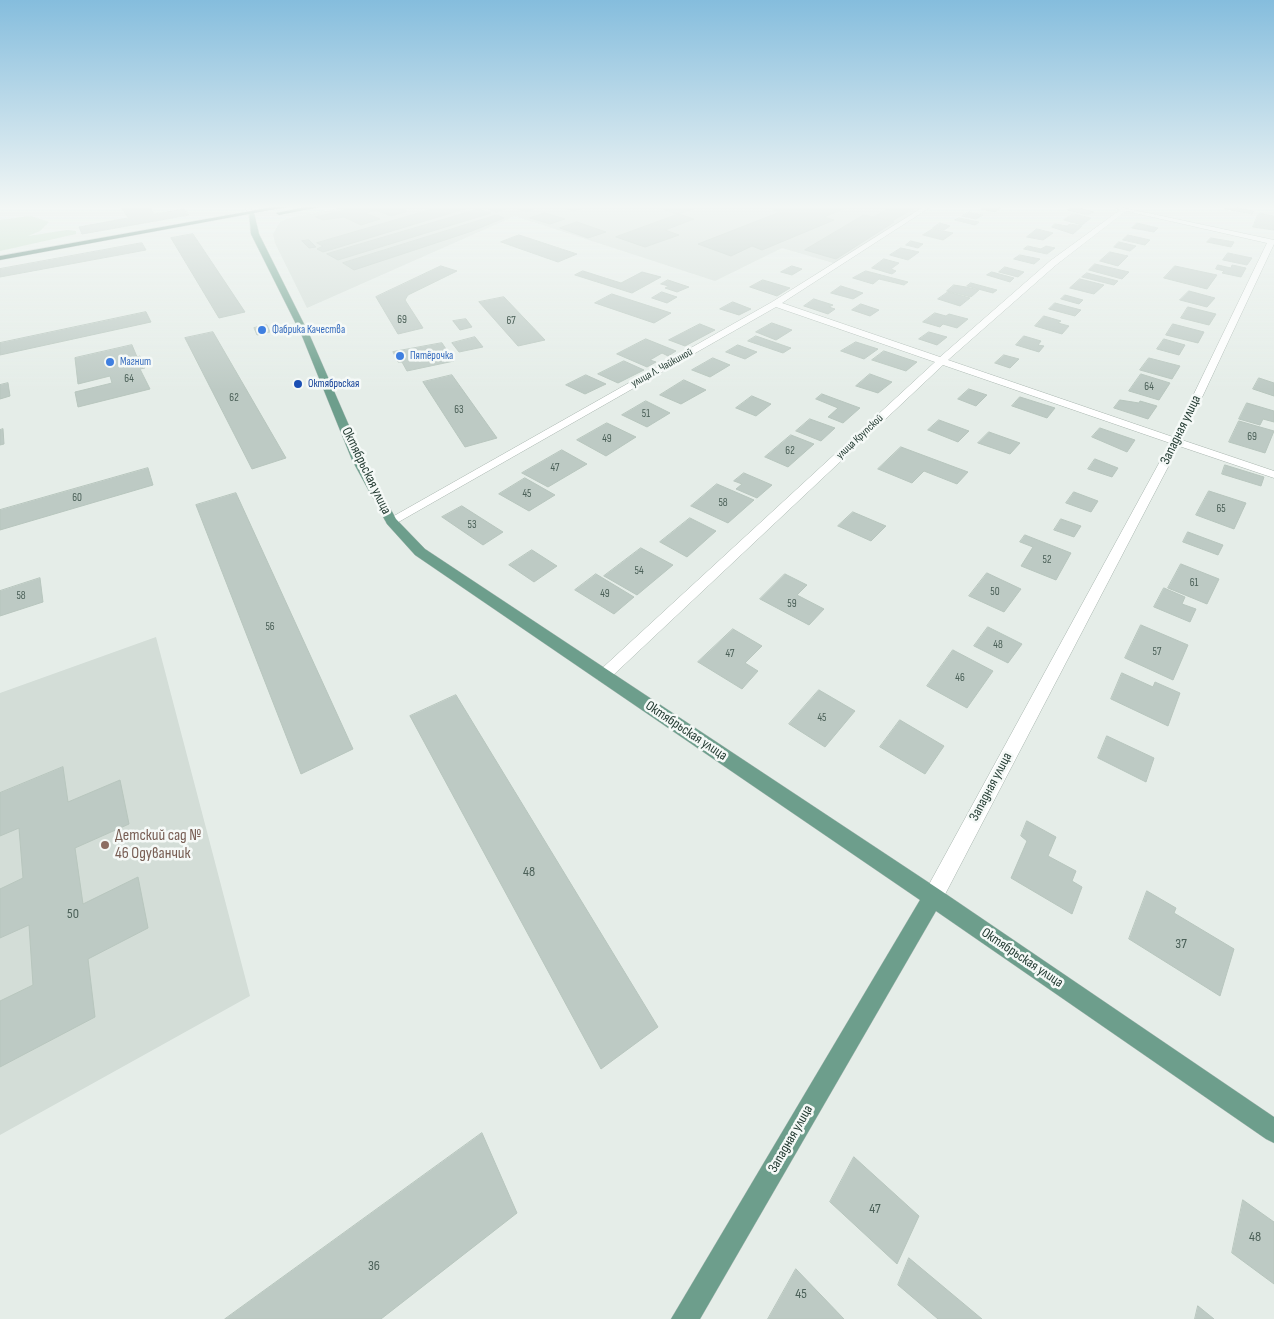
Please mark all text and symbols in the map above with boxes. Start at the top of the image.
house number: 69 [397,313,407,327]
house number: 67 [506,314,516,328]
place label: Фабрика Качества [272,323,345,337]
marker: Фабрика Качества [256,324,268,336]
street label: улица Л. Чайкиной [629,346,695,390]
place label: Пятёрочка [410,349,453,363]
marker: Пятёрочка [394,350,406,362]
place label: Магнит [120,355,151,369]
marker: Магнит [104,356,116,368]
house number: 64 [124,372,134,386]
place label: Октябрьская [308,377,359,391]
marker: Октябрьская [292,378,304,390]
house number: 64 [1144,380,1154,394]
house number: 62 [229,391,239,405]
street label: Западная улица [1157,393,1205,467]
house number: 63 [454,403,464,417]
house number: 51 [642,407,650,421]
street label: улица Крупской [834,412,886,462]
street label: Октябрьская улица [338,425,394,517]
house number: 69 [1247,430,1257,444]
house number: 49 [602,432,612,446]
house number: 62 [785,444,795,458]
house number: 47 [551,461,559,475]
house number: 45 [522,487,532,501]
house number: 60 [72,491,82,505]
house number: 58 [718,496,728,510]
house number: 65 [1216,502,1226,516]
house number: 53 [467,518,477,532]
house number: 52 [1043,553,1051,567]
house number: 54 [634,564,644,578]
house number: 61 [1190,576,1198,590]
house number: 50 [990,585,1000,599]
house number: 49 [600,587,610,601]
house number: 58 [16,589,26,603]
house number: 59 [787,597,797,611]
house number: 56 [265,620,275,634]
house number: 48 [993,638,1003,652]
house number: 57 [1153,645,1161,659]
house number: 47 [726,647,734,661]
house number: 46 [955,671,965,685]
street label: Октябрьская улица [642,698,730,764]
house number: 45 [817,711,827,725]
street label: Западная улица [966,750,1016,824]
place label: Детский сад № 46 Одуванчик [115,826,201,864]
marker: Детский сад № 46 Одуванчик [99,839,111,851]
house number: 48 [523,864,535,880]
house number: 50 [67,906,79,922]
street label: Октябрьская улица [978,925,1066,991]
house number: 37 [1175,936,1187,952]
street label: Западная улица [765,1102,817,1176]
house number: 47 [869,1201,881,1217]
house number: 48 [1249,1229,1261,1245]
house number: 36 [368,1258,380,1274]
house number: 45 [795,1286,807,1302]

